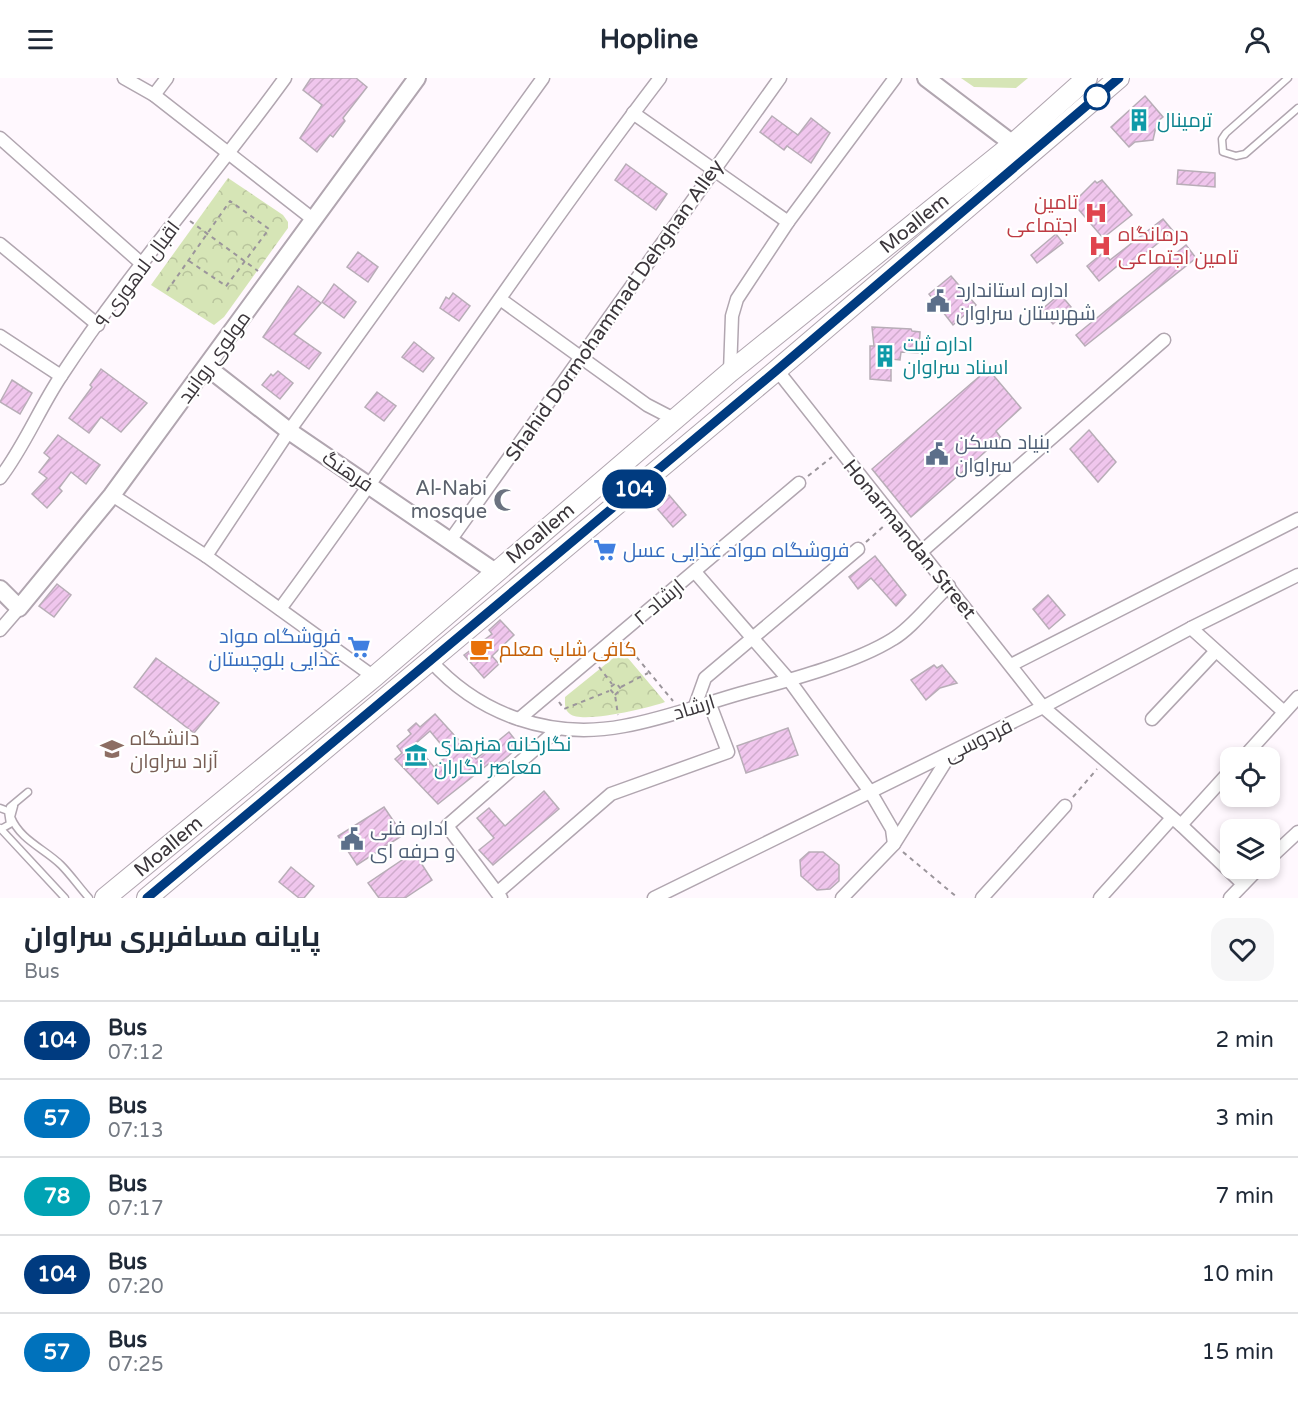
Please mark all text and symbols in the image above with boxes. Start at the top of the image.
icon: menu [24,23,57,56]
text: Hopline [600,23,698,56]
icon: person [1241,23,1274,56]
unlabelled marker [1084,84,1110,110]
building icon: ترمینال [1126,107,1152,133]
place label: ترمینال [1157,109,1213,133]
street label: Shahid Dormohammad Dehghan Alley [501,155,729,466]
street label: Moallem [875,189,954,259]
place label: تامین اجتماعی [1007,191,1079,238]
hospital icon: تامین اجتماعی [1083,200,1109,226]
street label: اقبال لاهوری ۹ [90,217,186,333]
place label: درمانگاه تامین اجتماعی [1118,223,1239,270]
hospital icon: درمانگاه تامین اجتماعی [1087,233,1113,259]
place label: اداره استاندارد شهرستان سراوان [956,279,1096,326]
public building icon: اداره استاندارد شهرستان سراوان [925,288,951,314]
street label: مولوی روانبد [173,307,256,408]
place label: اداره ثبت اسناد سراوان [903,333,1009,380]
building icon: اداره ثبت اسناد سراوان [872,343,898,369]
place label: بنیاد مسکن سراوان [955,431,1050,478]
public building icon: بنیاد مسکن سراوان [924,441,950,467]
street label: فرهنگ [317,446,377,498]
street label: Honarmandan Street [838,455,981,624]
line badge: 104 [600,470,668,508]
place label: Al-Nabi mosque [411,477,487,524]
text: 104 [614,477,654,502]
mosque icon: Al-Nabi mosque [492,487,518,513]
street label: Moallem [501,498,580,569]
supermarket icon: فروشگاه مواد غذایی عسل [592,537,618,563]
place label: فروشگاه مواد غذایی عسل [623,539,849,563]
street label: ارشاد ۲ [630,575,690,631]
place label: فروشگاه مواد غذایی بلوچستان [208,625,341,672]
supermarket icon: فروشگاه مواد غذایی بلوچستان [346,634,372,660]
cafe icon: کافی شاپ معلم [468,636,494,662]
place label: کافی شاپ معلم [499,638,637,663]
street label: ارشاد [670,690,718,726]
street label: فردوسی [940,714,1016,768]
place label: دانشگاه آزاد سراوان [130,727,219,774]
place label: نگارخانه هنرهای معاصر نگاران [434,733,571,780]
school or university icon: دانشگاه آزاد سراوان [99,736,125,762]
museum icon: نگارخانه هنرهای معاصر نگاران [403,742,429,768]
map controls [1220,747,1280,879]
button: locate [1220,747,1280,807]
street label: Moallem [129,811,208,882]
place label: اداره فنی و حرفه ای [370,817,455,864]
button: layers [1220,819,1280,879]
public building icon: اداره فنی و حرفه ای [339,826,365,852]
button: heart [1211,918,1274,981]
text: پایانه مسافربری سراوان [24,920,320,954]
text: Bus [24,960,60,984]
text: Bus [108,1015,147,1041]
text: 2 min [1215,1027,1274,1053]
text: 104 [37,1028,77,1053]
text: 07:12 [108,1041,163,1065]
text: Bus [108,1093,147,1119]
text: 3 min [1215,1105,1274,1131]
text: 57 [44,1106,70,1131]
text: 07:13 [108,1119,163,1143]
text: Bus [108,1171,147,1197]
text: 7 min [1215,1183,1274,1209]
text: 78 [44,1184,70,1209]
text: 07:17 [108,1197,163,1221]
text: Bus [108,1249,147,1275]
text: 10 min [1202,1261,1274,1287]
text: 104 [37,1262,77,1287]
text: 07:20 [108,1275,163,1299]
text: Bus [108,1327,147,1353]
text: 15 min [1202,1339,1274,1365]
text: 57 [44,1340,70,1365]
text: 07:25 [108,1353,163,1377]

